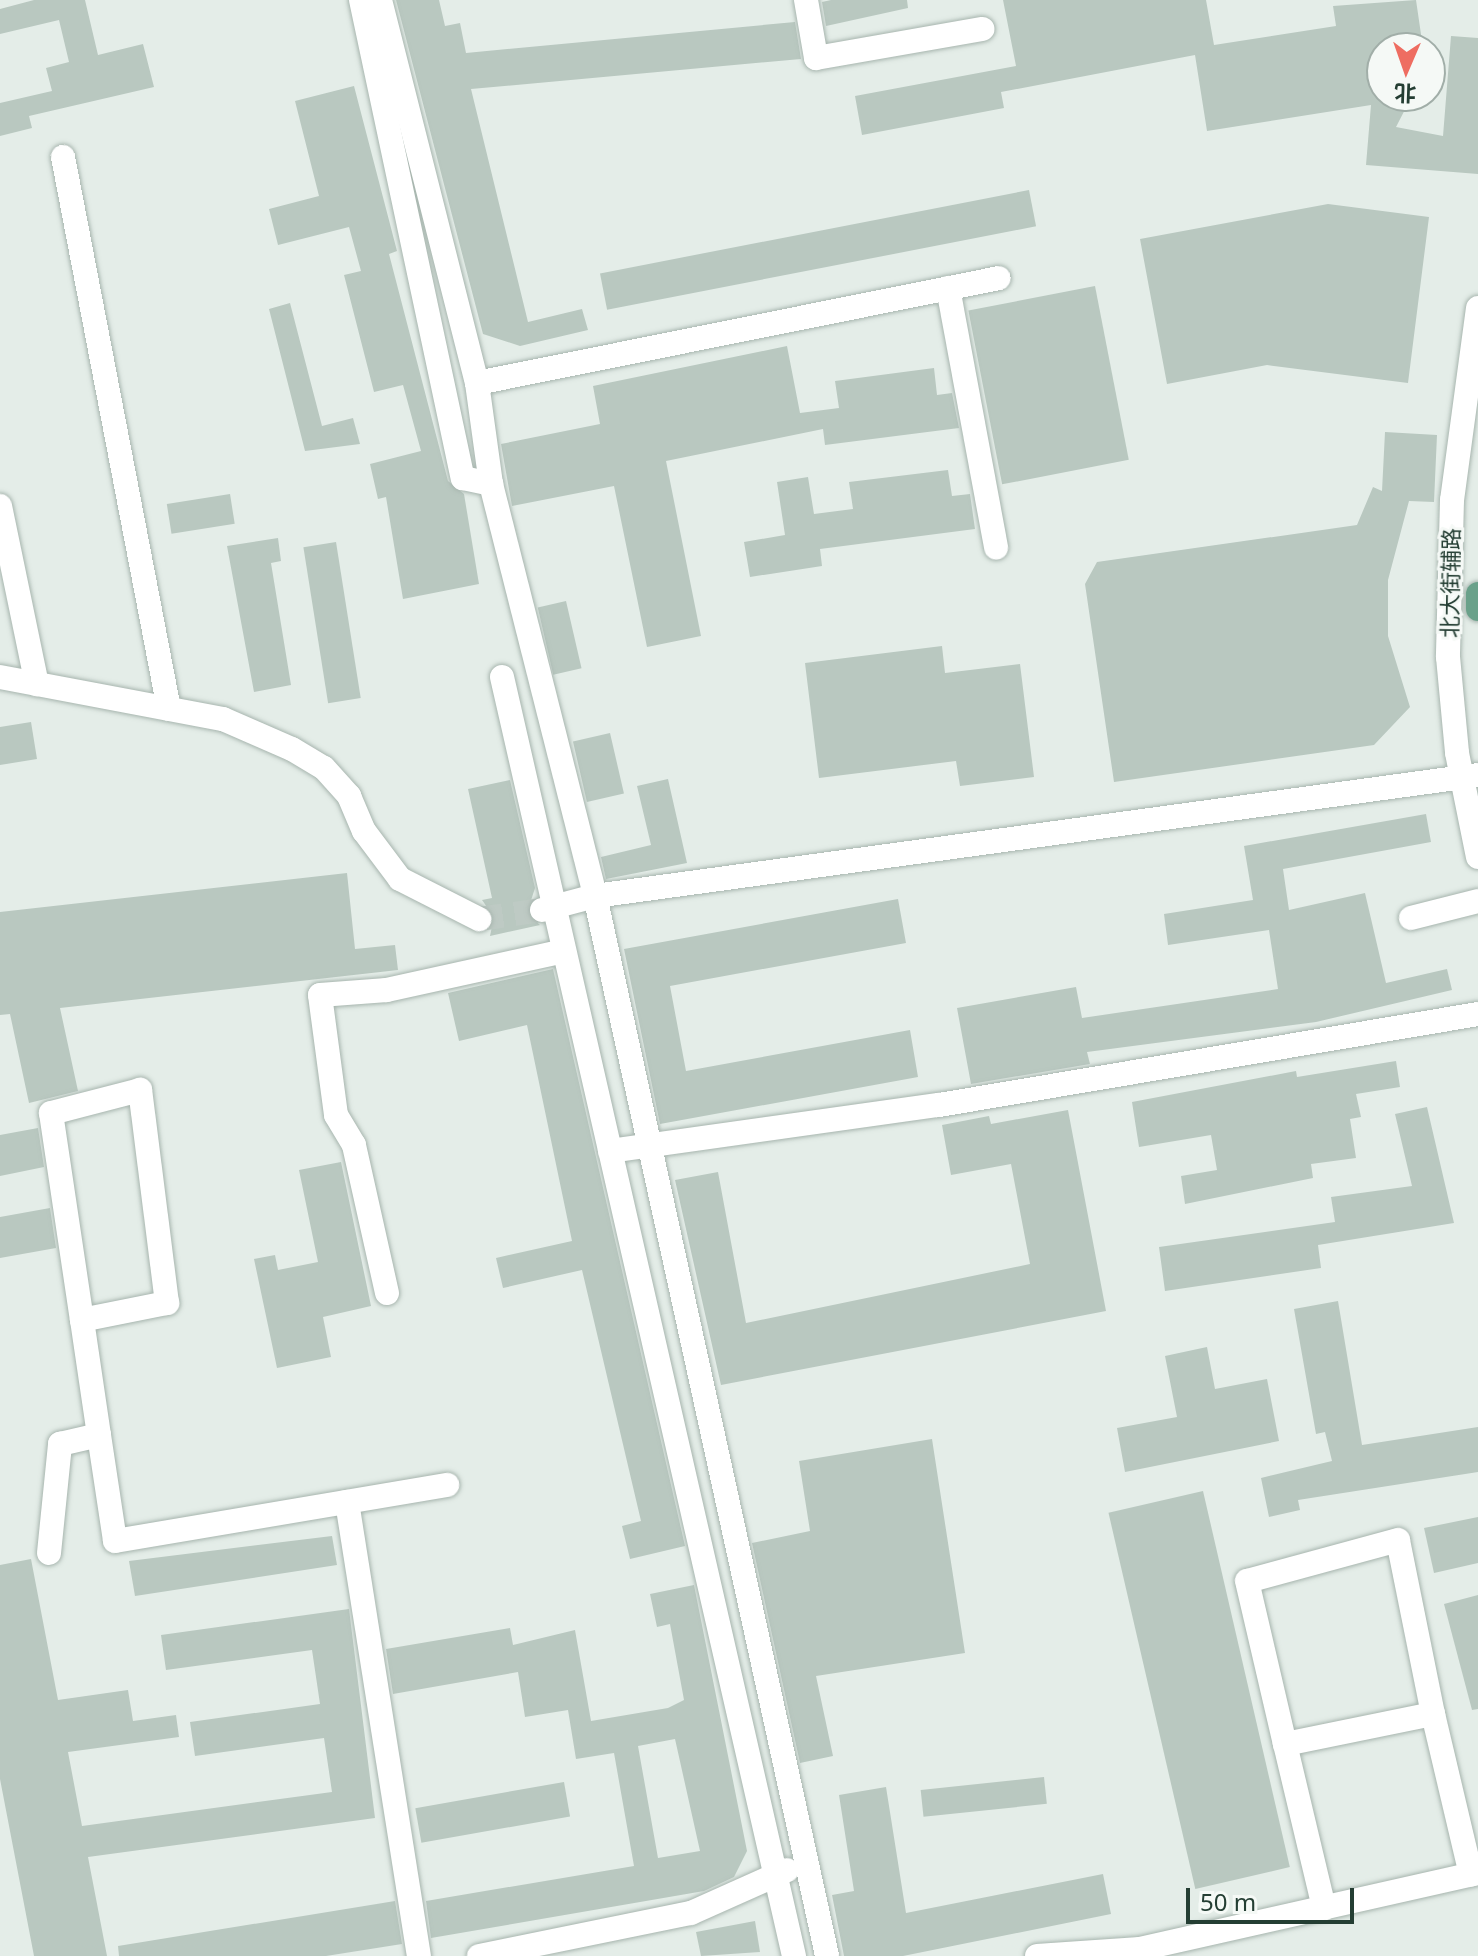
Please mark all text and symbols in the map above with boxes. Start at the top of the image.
north arrow [1366,32,1446,112]
text: 北 [1394,79,1417,109]
street label: 北大街辅路 [1436,528,1464,638]
scale bar [1190,1872,1358,1922]
text: 50 m [1200,1885,1256,1918]

